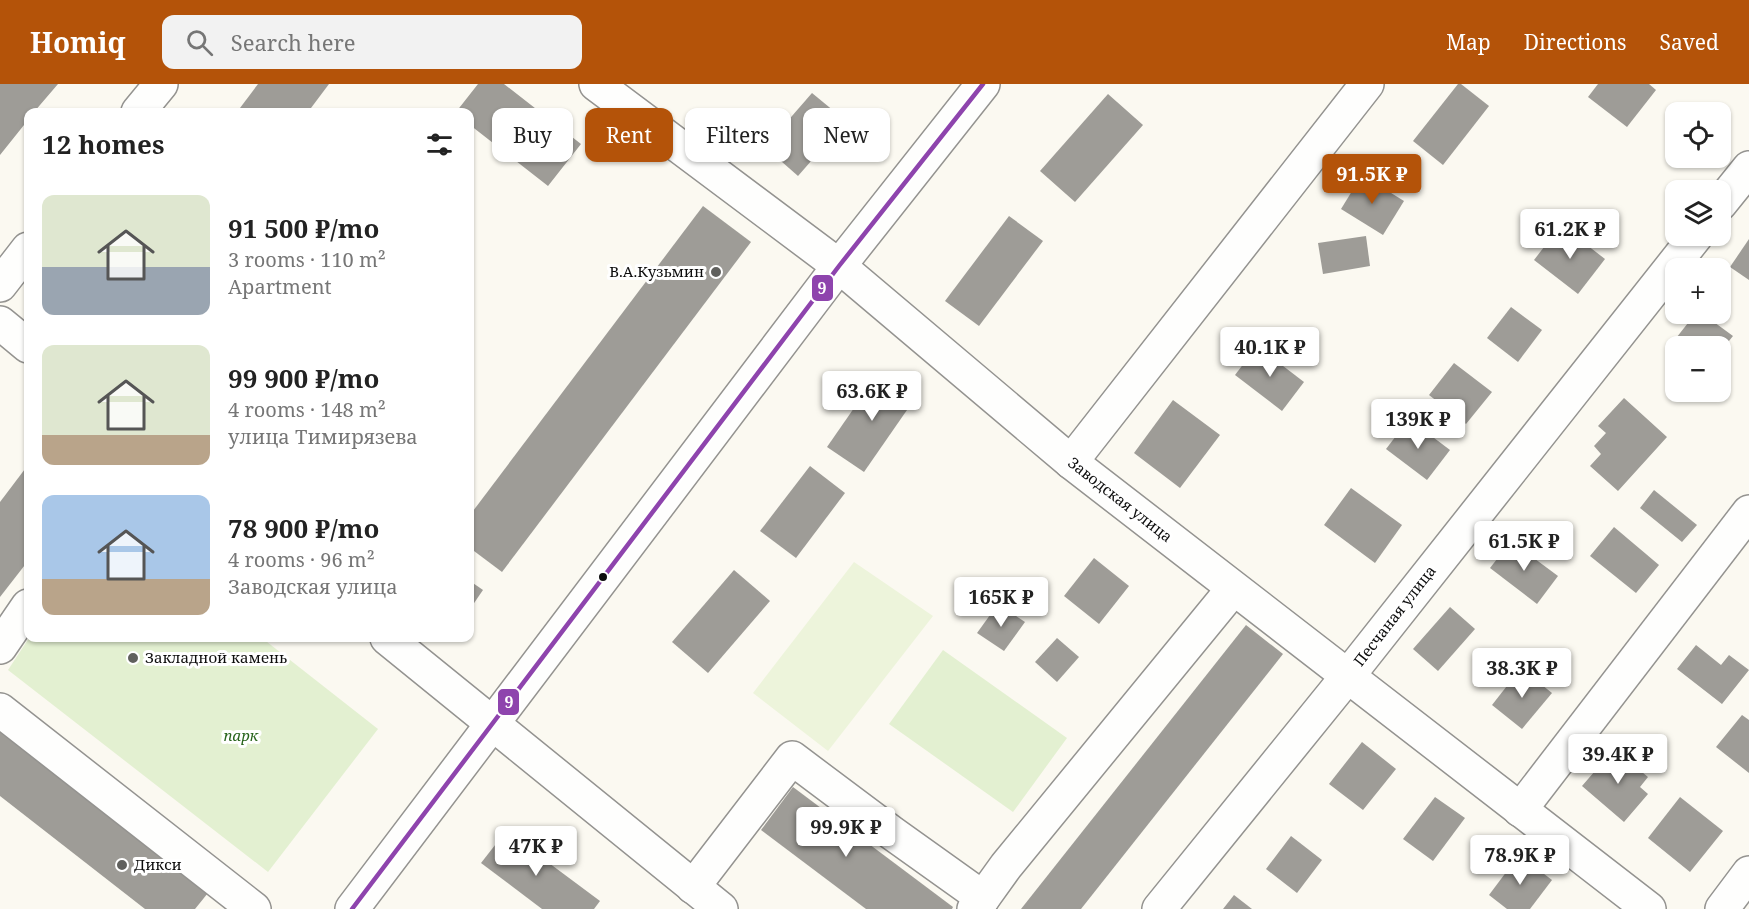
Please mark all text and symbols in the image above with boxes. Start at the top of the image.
search box [162,15,582,69]
text: Homiq [30,23,126,61]
icon: search [183,26,216,59]
text: Search here [231,27,356,57]
text: Map [1446,28,1491,56]
text: Directions [1524,28,1626,56]
text: Saved [1659,28,1719,56]
map controls [1665,102,1731,402]
button: locate [1665,102,1731,168]
chip: Buy [492,108,573,162]
chip: Rent [585,108,673,162]
chip: Filters [685,108,791,162]
chip: New [803,108,890,162]
text: 12 homes [42,126,164,162]
icon: filters [423,128,456,161]
pin: 91.5K ₽ [1317,154,1427,205]
text: 91.5K ₽ [1336,160,1408,187]
button: layers [1665,180,1731,246]
pin: 61.2K ₽ [1515,209,1625,260]
text: 91 500 ₽/mo [228,210,379,246]
text: 61.2K ₽ [1534,215,1606,242]
icon: home [90,219,162,291]
text: 3 rooms · 110 m² [228,246,386,273]
button: + [1665,258,1731,324]
place label: В.А.Кузьмин [609,261,704,281]
marker: В.А.Кузьмин [709,265,723,279]
text: Apartment [228,273,332,300]
line badge: 9 [811,274,834,302]
text: 9 [817,277,827,299]
pin: 40.1K ₽ [1215,327,1325,378]
text: 40.1K ₽ [1234,333,1306,360]
button: − [1665,336,1731,402]
text: 99 900 ₽/mo [228,360,379,396]
icon: home [90,369,162,441]
pin: 63.6K ₽ [817,371,927,422]
text: 63.6K ₽ [836,377,908,404]
text: 4 rooms · 148 m² [228,396,386,423]
pin: 139K ₽ [1369,399,1467,450]
text: 139K ₽ [1385,405,1451,432]
text: улица Тимирязева [228,423,418,450]
street label: Заводская улица [1064,452,1177,546]
text: 78 900 ₽/mo [228,510,379,546]
icon: home [90,519,162,591]
pin: 61.5K ₽ [1469,521,1579,572]
text: 61.5K ₽ [1488,527,1560,554]
text: 4 rooms · 96 m² [228,546,375,573]
street label: Песчаная улица [1349,561,1440,670]
unlabelled marker [597,571,609,583]
text: Заводская улица [228,573,398,600]
pin: 165K ₽ [952,577,1050,628]
text: 165K ₽ [968,583,1034,610]
place label: Закладной камень [145,647,287,667]
pin: 38.3K ₽ [1467,648,1577,699]
marker: Закладной камень [126,651,140,665]
text: 38.3K ₽ [1486,654,1558,681]
line badge: 9 [497,688,520,716]
text: 9 [504,691,514,713]
park label: парк [224,725,259,745]
pin: 39.4K ₽ [1563,734,1673,785]
text: 39.4K ₽ [1582,740,1654,767]
pin: 99.9K ₽ [791,807,901,858]
text: 99.9K ₽ [810,813,882,840]
pin: 47K ₽ [494,826,578,877]
text: 47K ₽ [509,832,563,859]
pin: 78.9K ₽ [1465,835,1575,886]
text: 78.9K ₽ [1484,841,1556,868]
place label: Дикси [134,854,182,874]
marker: Дикси [115,858,129,872]

